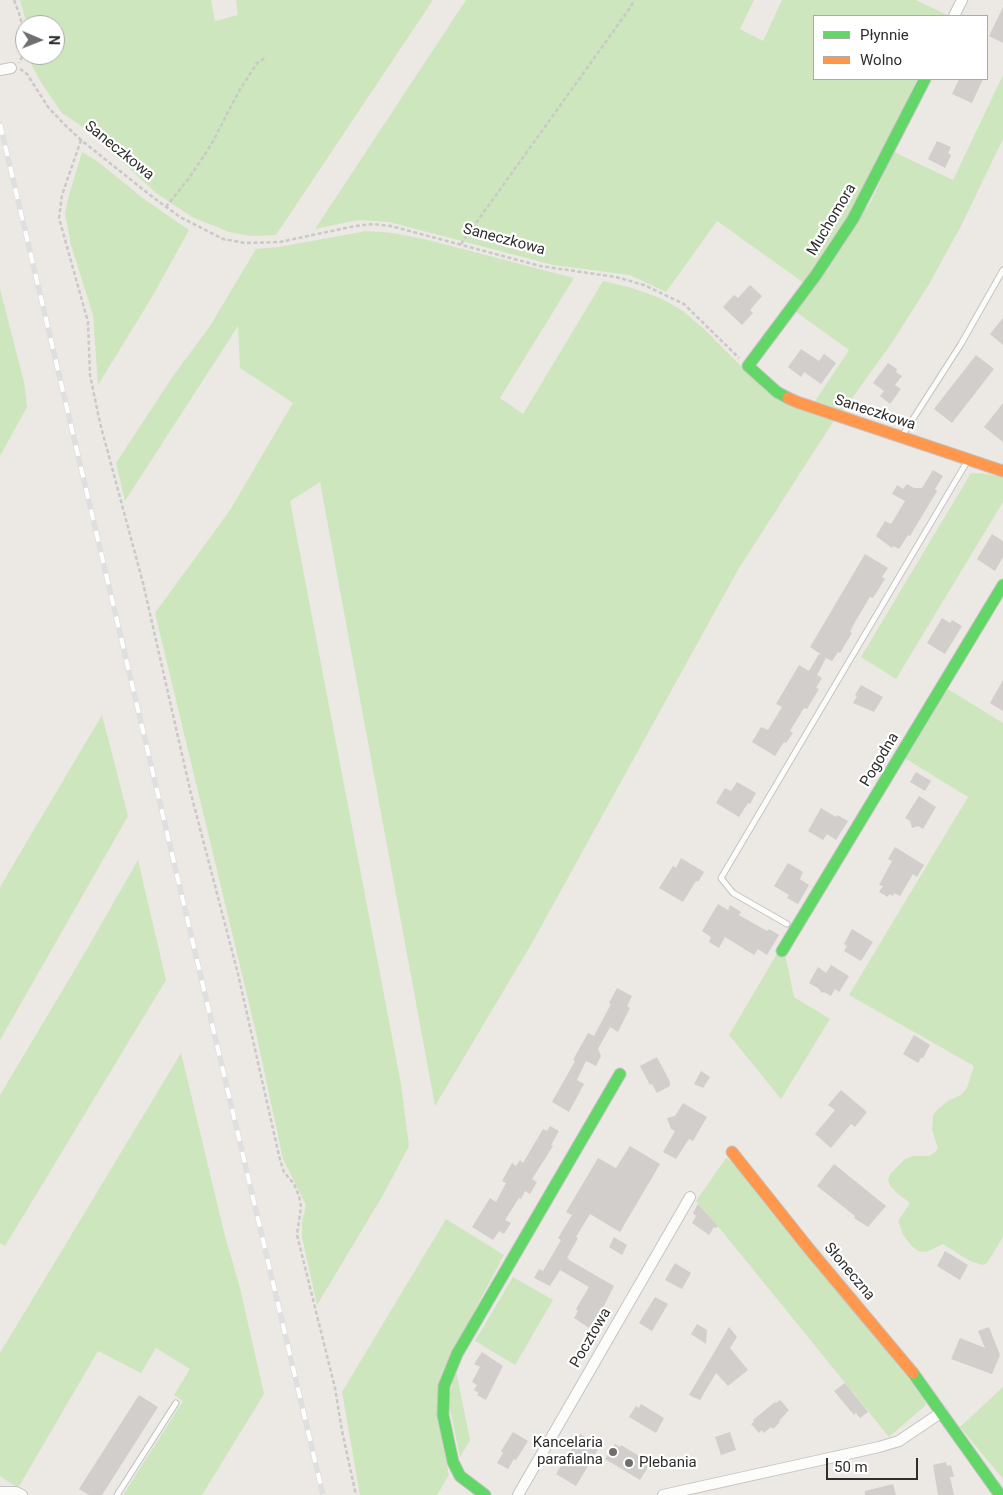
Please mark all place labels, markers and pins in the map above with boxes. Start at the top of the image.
place label: Kancelaria parafialna [533,1434,603,1469]
marker: Kancelaria parafialna [607,1446,619,1458]
place label: Plebania [639,1454,697,1472]
marker: Plebania [623,1457,635,1469]

